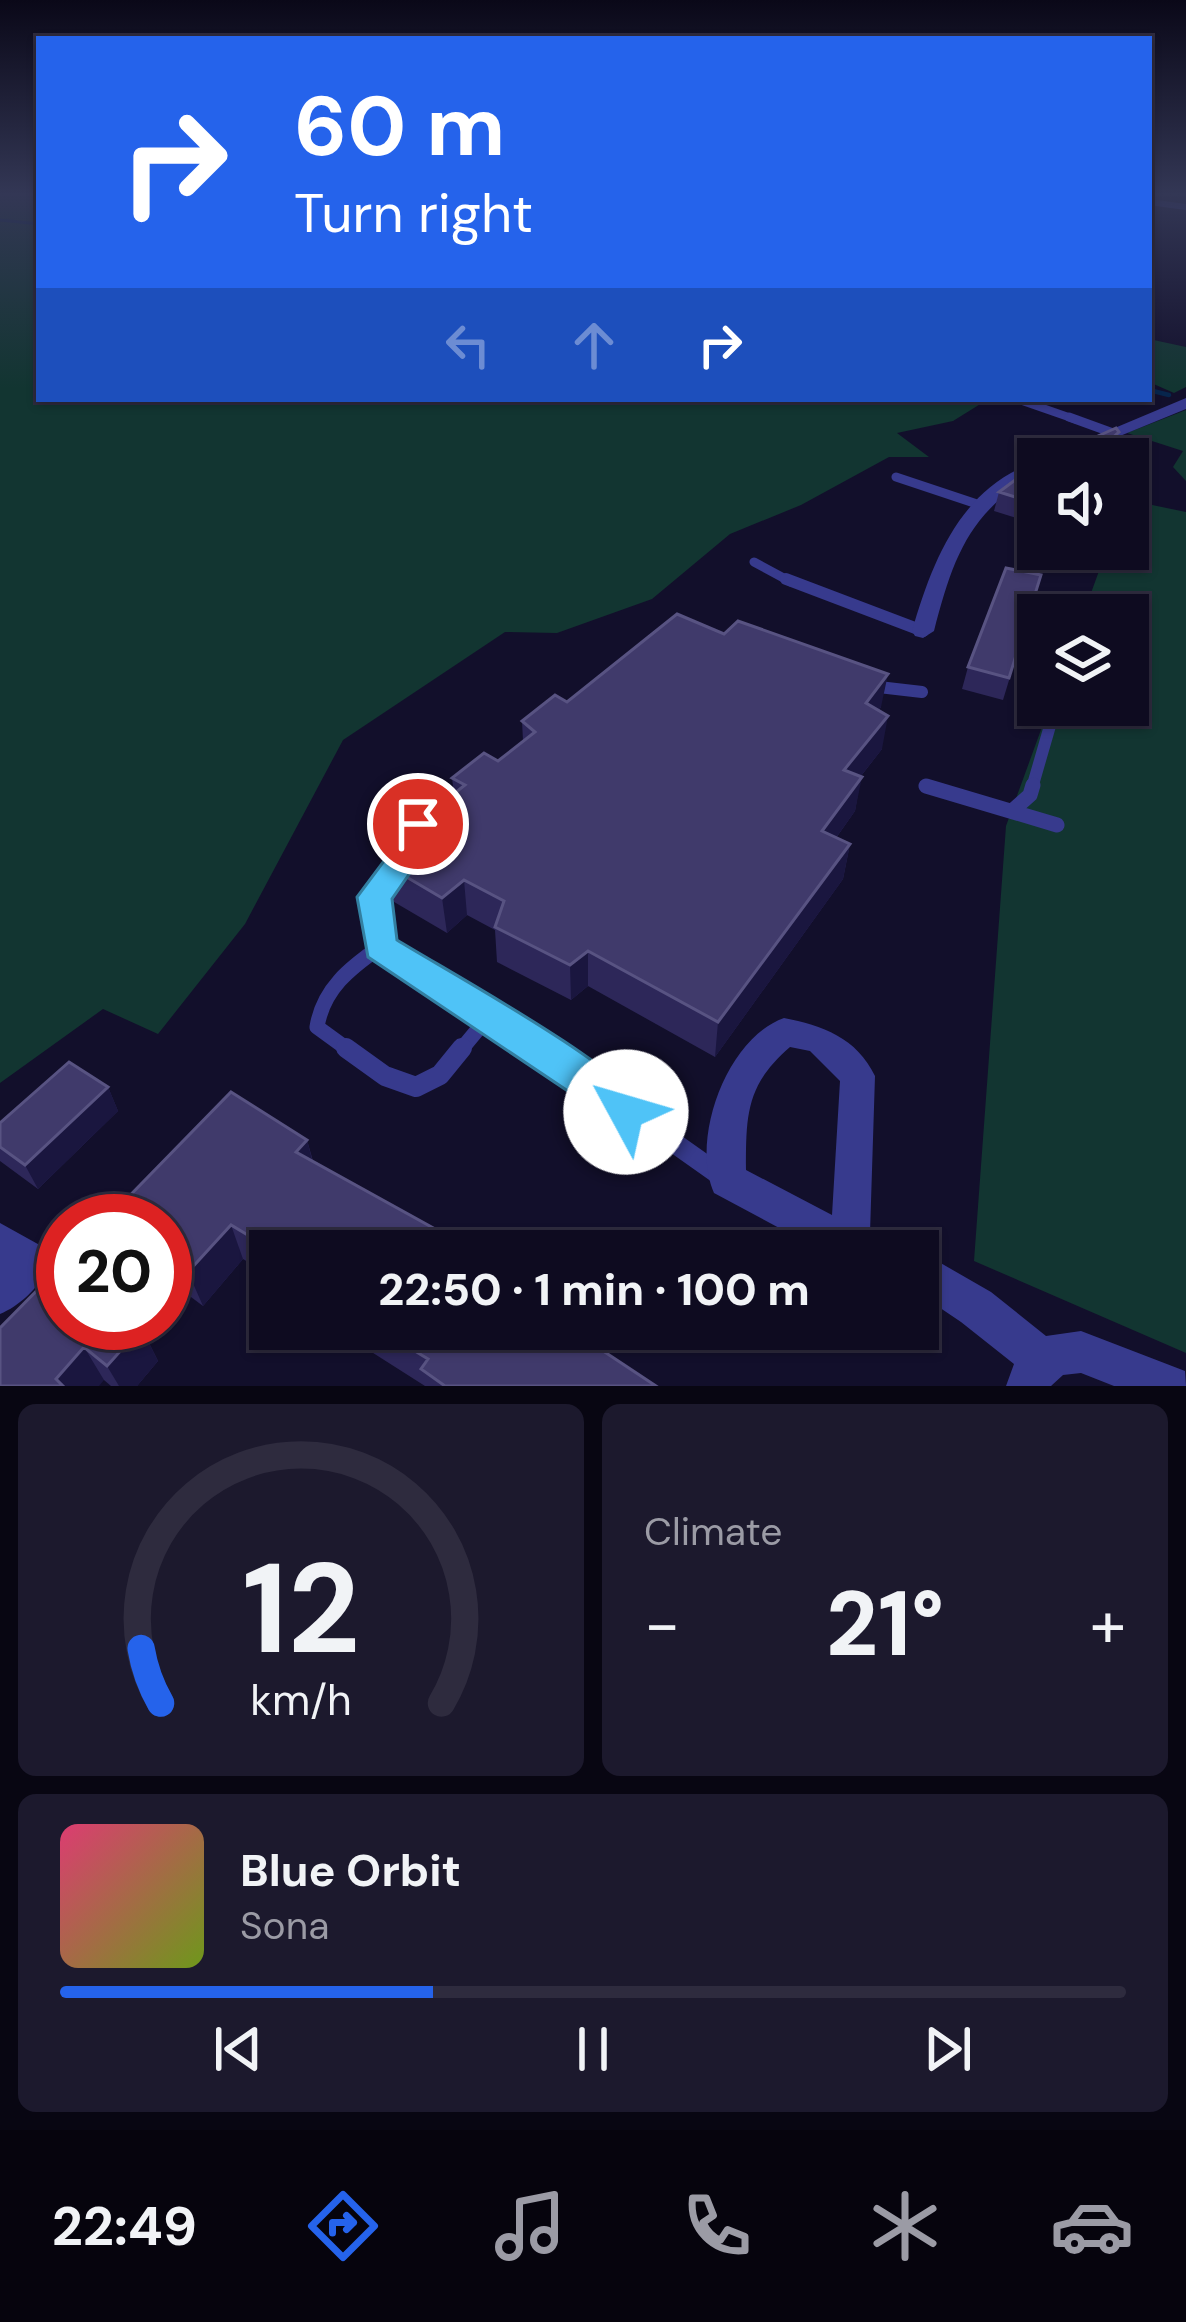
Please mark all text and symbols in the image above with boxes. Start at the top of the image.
text: 60 m [294,72,505,181]
icon: right [96,84,252,240]
text: Turn right [294,178,533,249]
icon: left [435,312,501,378]
icon: ahead [561,312,627,378]
icon: right [687,312,753,378]
map controls [1017,438,1149,726]
button: sound [1017,438,1149,570]
button: layers [1017,594,1149,726]
pin [367,773,469,875]
icon: arrive [385,791,451,857]
position arrow [563,1049,689,1175]
speed limit sign: 20 [36,1194,192,1350]
text: 22:50 · 1 min · 100 m [378,1260,810,1319]
text: Climate [644,1506,782,1557]
text: 12 [242,1528,360,1691]
text: 21° [826,1566,944,1683]
text: − [644,1582,680,1667]
text: + [1090,1582,1126,1667]
text: km/h [250,1672,352,1728]
text: Blue Orbit [240,1841,461,1900]
text: Sona [240,1900,329,1951]
icon: previous [205,2016,271,2082]
icon: pause [560,2016,626,2082]
icon: next [915,2016,981,2082]
icon: directions [301,2184,385,2268]
icon: music [488,2184,572,2268]
icon: phone [675,2184,759,2268]
icon: climate [863,2184,947,2268]
icon: car [1050,2184,1134,2268]
text: 22:49 [52,2191,197,2262]

